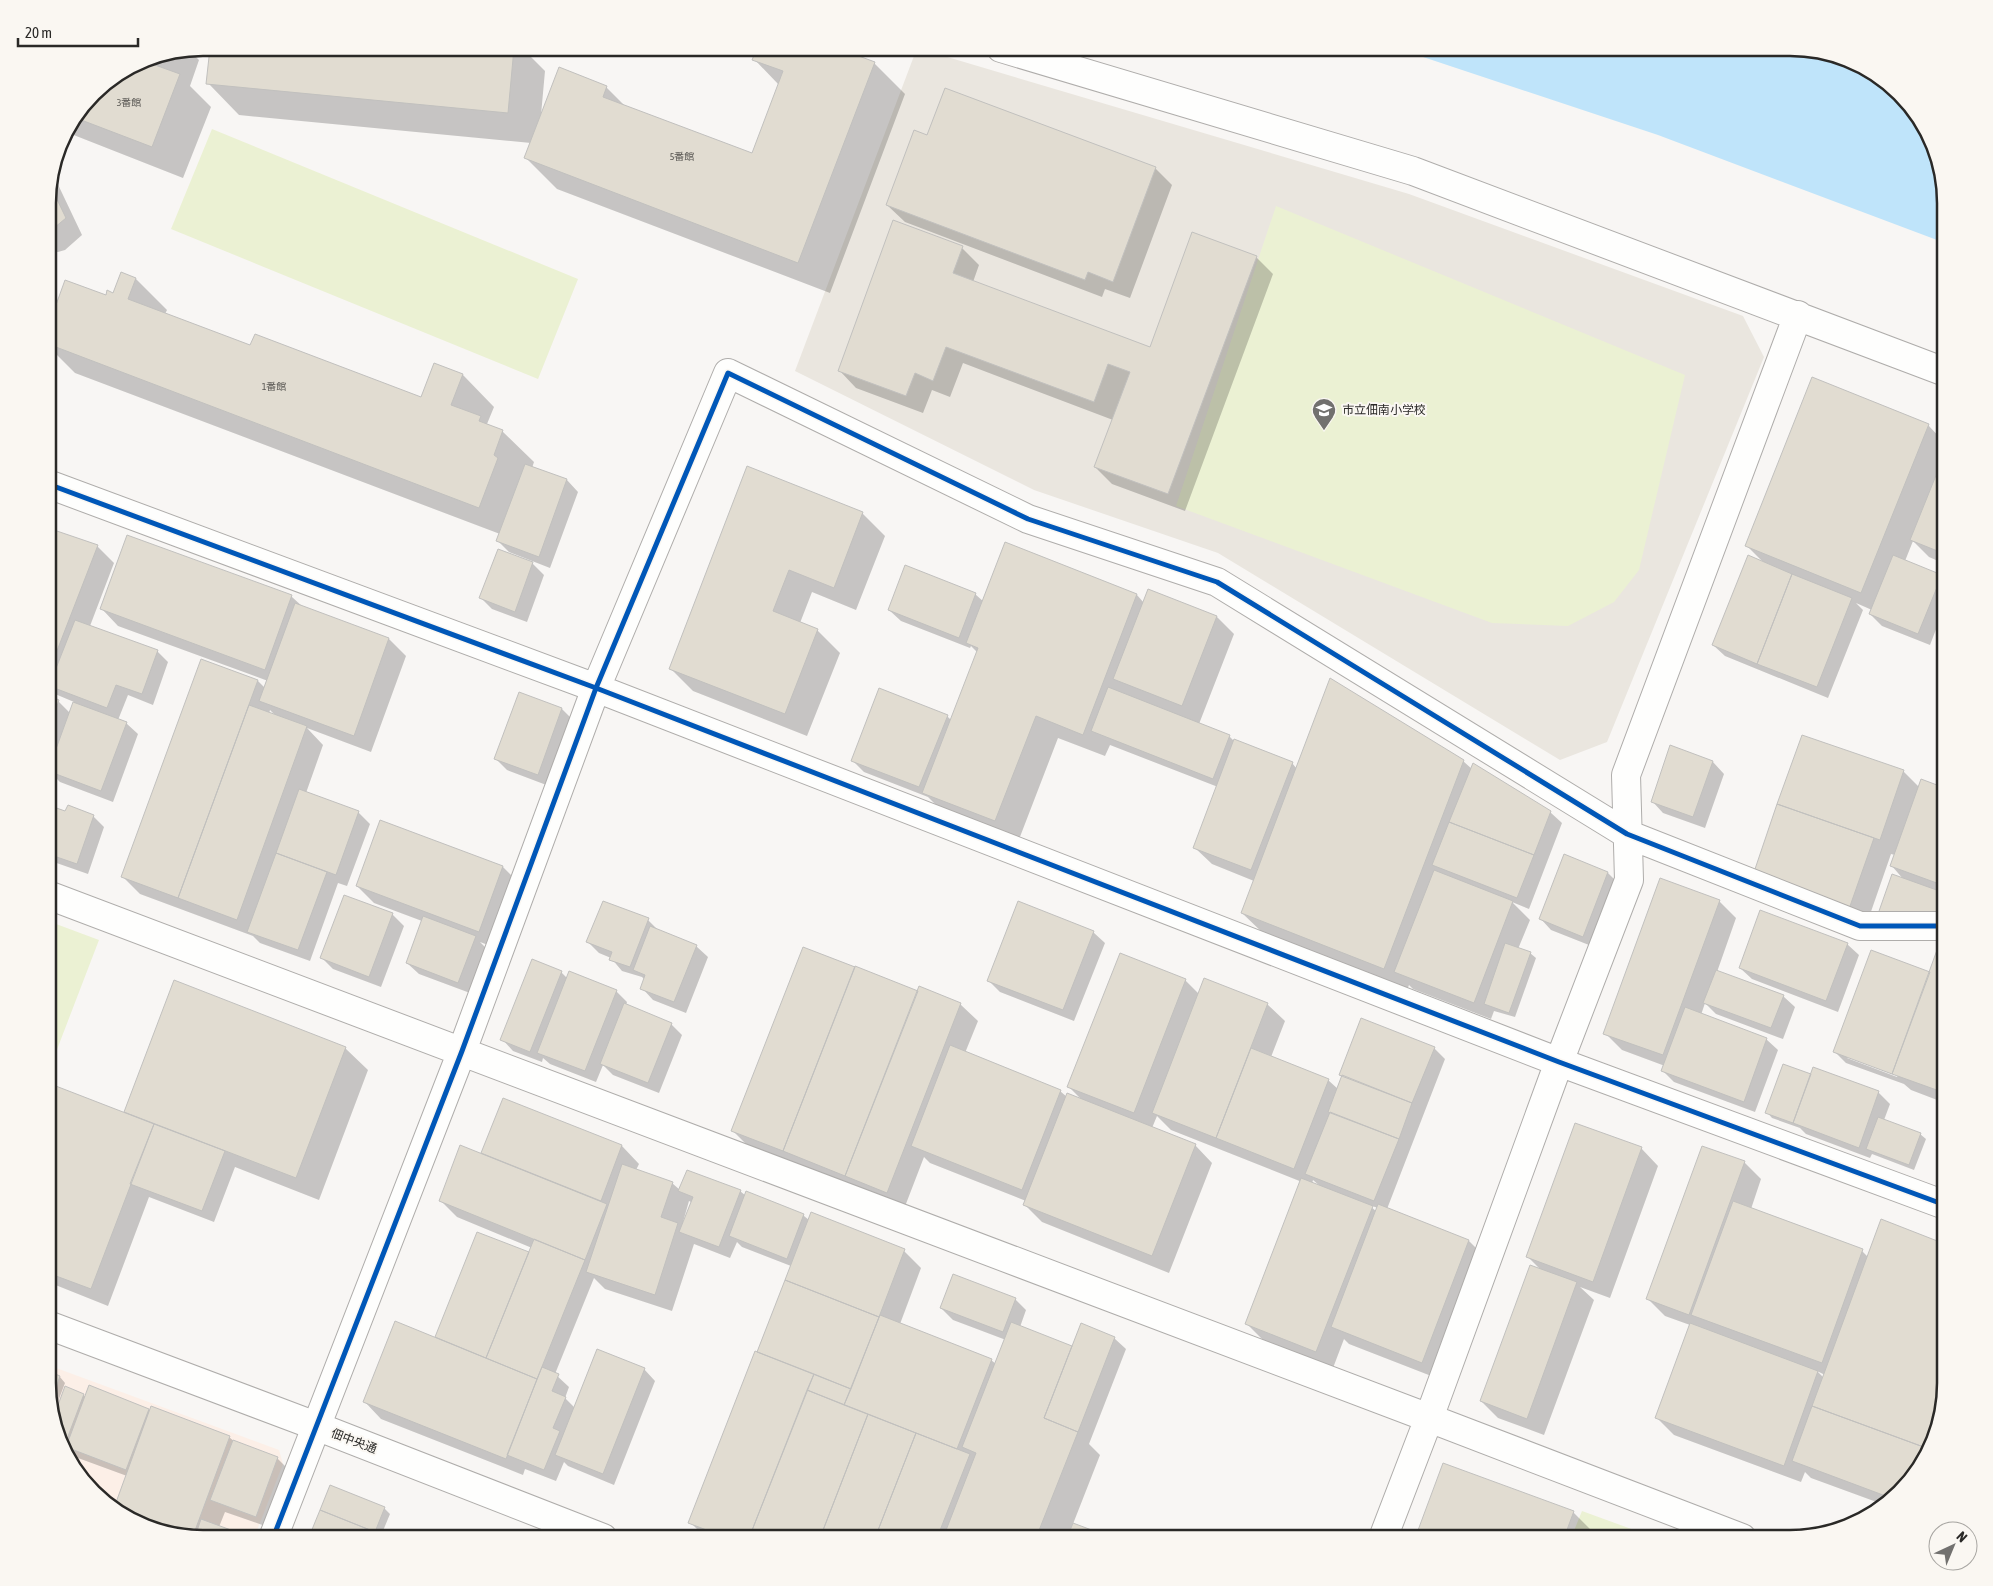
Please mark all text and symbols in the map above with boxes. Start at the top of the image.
scale bar [18,15,138,47]
text: 20 m [25,24,52,41]
house number: 3番館 [117,97,141,108]
house number: 5番館 [670,151,694,162]
house number: 1番館 [262,381,286,392]
school or university icon: 市立佃南小学校 [1311,397,1337,431]
place label: 市立佃南小学校 [1342,403,1426,417]
street label: 佃中央通 [329,1426,379,1456]
north arrow [1928,1521,1978,1571]
text: N [1954,1528,1971,1545]

